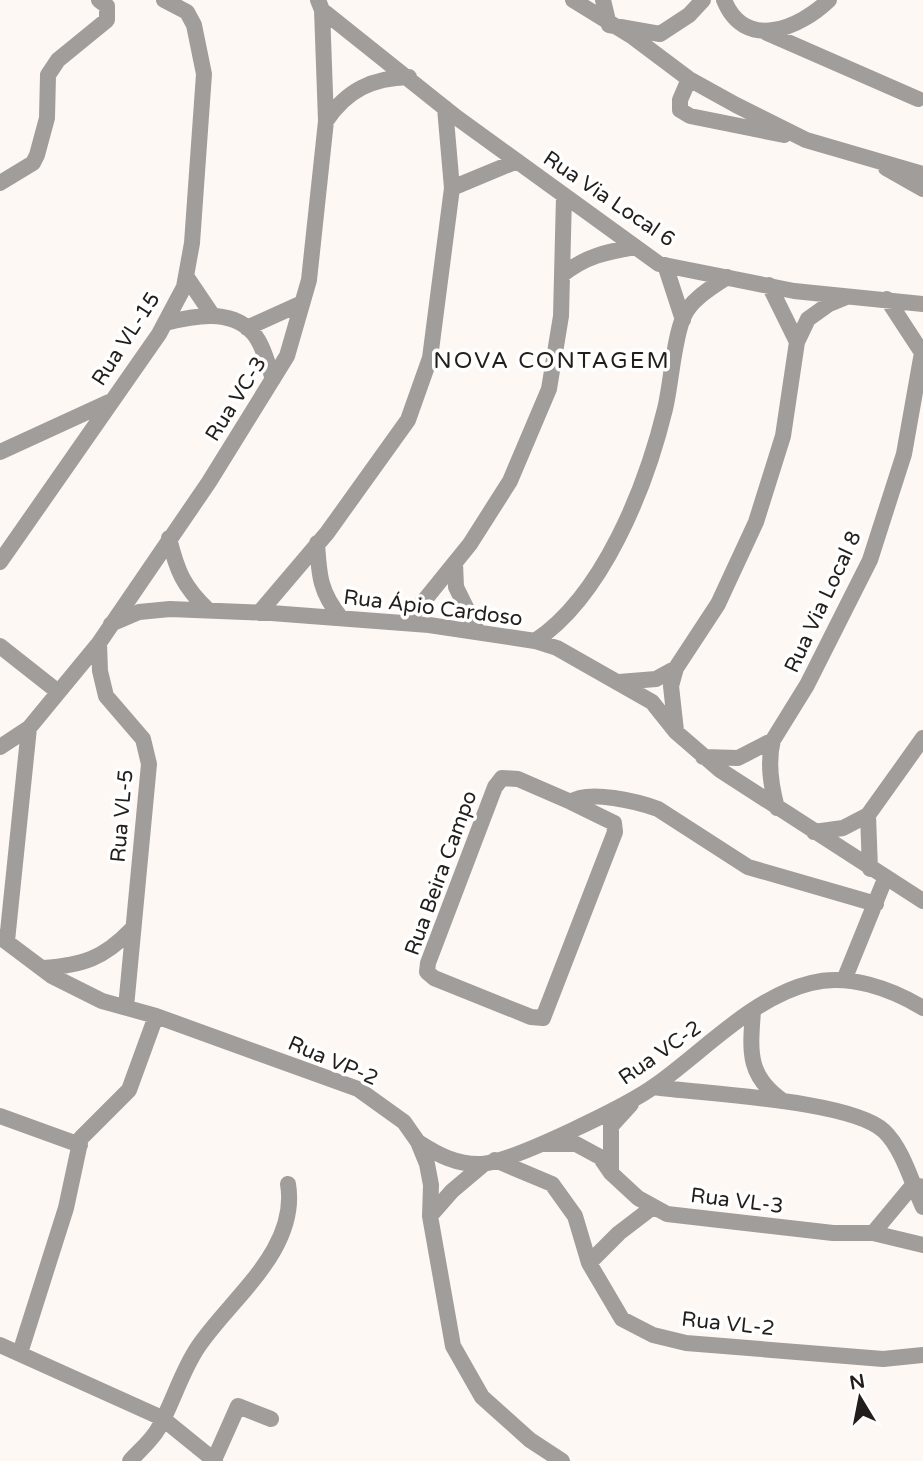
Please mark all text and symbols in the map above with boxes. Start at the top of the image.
street label: Rua Via Local 6 [538,146,680,252]
street label: Rua VL-15 [86,287,166,391]
district label: NOVA CONTAGEM [433,347,671,375]
street label: Rua VC-3 [200,352,272,446]
street label: Rua Via Local 8 [779,527,867,677]
street label: Rua Ápio Cardoso [342,585,524,631]
street label: Rua VL-5 [105,768,139,864]
street label: Rua Beira Campo [400,787,482,959]
street label: Rua VC-2 [614,1015,706,1091]
street label: Rua VP-2 [284,1031,382,1091]
street label: Rua VL-3 [689,1183,785,1219]
street label: Rua VL-2 [680,1307,776,1341]
north arrow [825,1363,895,1433]
text: N [848,1370,867,1394]

